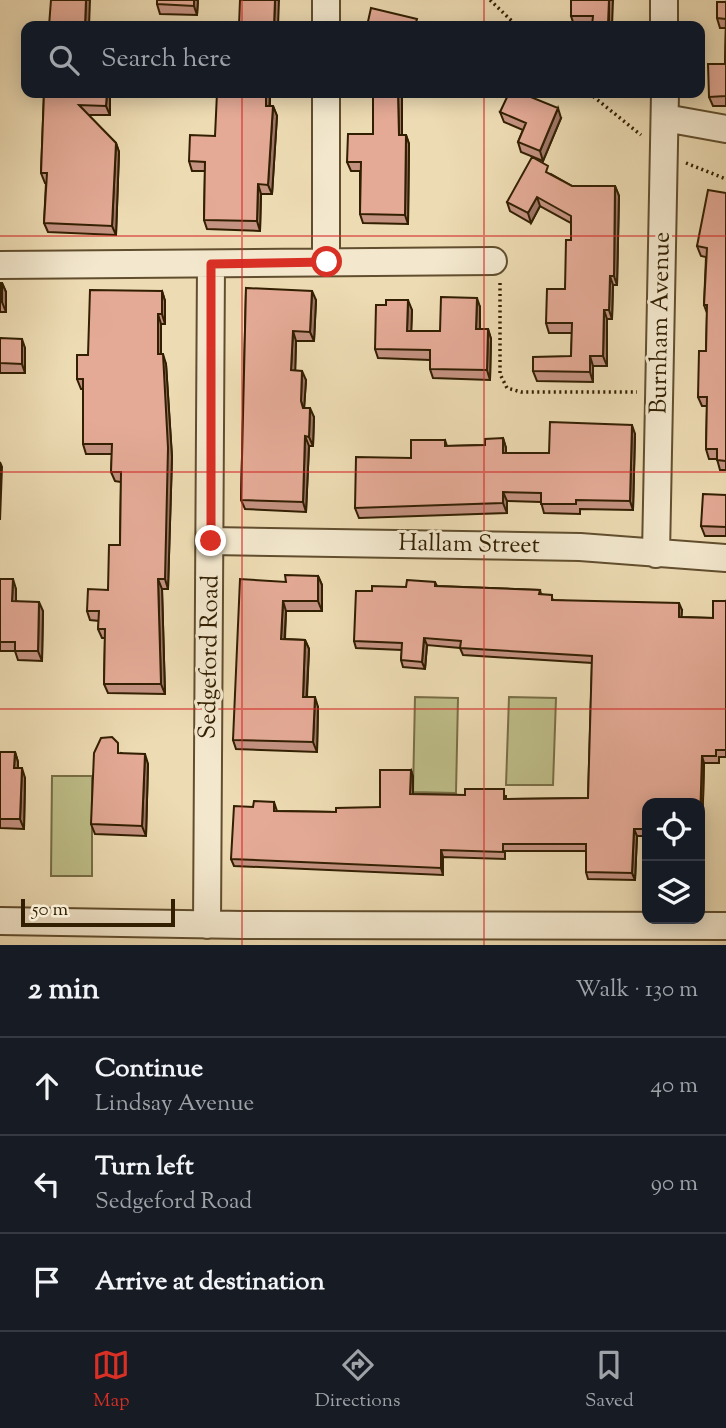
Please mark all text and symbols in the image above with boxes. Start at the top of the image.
search box [21,21,705,98]
icon: search [45,41,83,79]
text: Search here [101,41,231,78]
street label: Burnham Avenue [642,231,680,415]
route start [311,246,342,277]
route end [195,525,226,556]
street label: Hallam Street [398,527,540,563]
street label: Sedgeford Road [192,574,228,739]
map controls [642,798,705,924]
button: locate [642,798,705,861]
button: layers [642,861,705,924]
scale bar [21,896,175,928]
text: 50 m [32,897,68,924]
text: 2 min [28,969,100,1012]
text: Walk · 130 m [575,974,698,1007]
text: Continue [95,1051,203,1088]
icon: ahead [28,1067,66,1105]
text: 40 m [651,1070,698,1103]
text: Lindsay Avenue [95,1088,254,1121]
text: Turn left [95,1149,194,1186]
icon: left [28,1165,66,1203]
text: 90 m [651,1168,698,1201]
text: Sedgeford Road [95,1186,252,1219]
icon: arrive [28,1263,66,1301]
text: Arrive at destination [95,1264,325,1301]
tab: Map [92,1346,130,1415]
tab: Directions [315,1346,400,1415]
tab: Saved [585,1346,634,1415]

